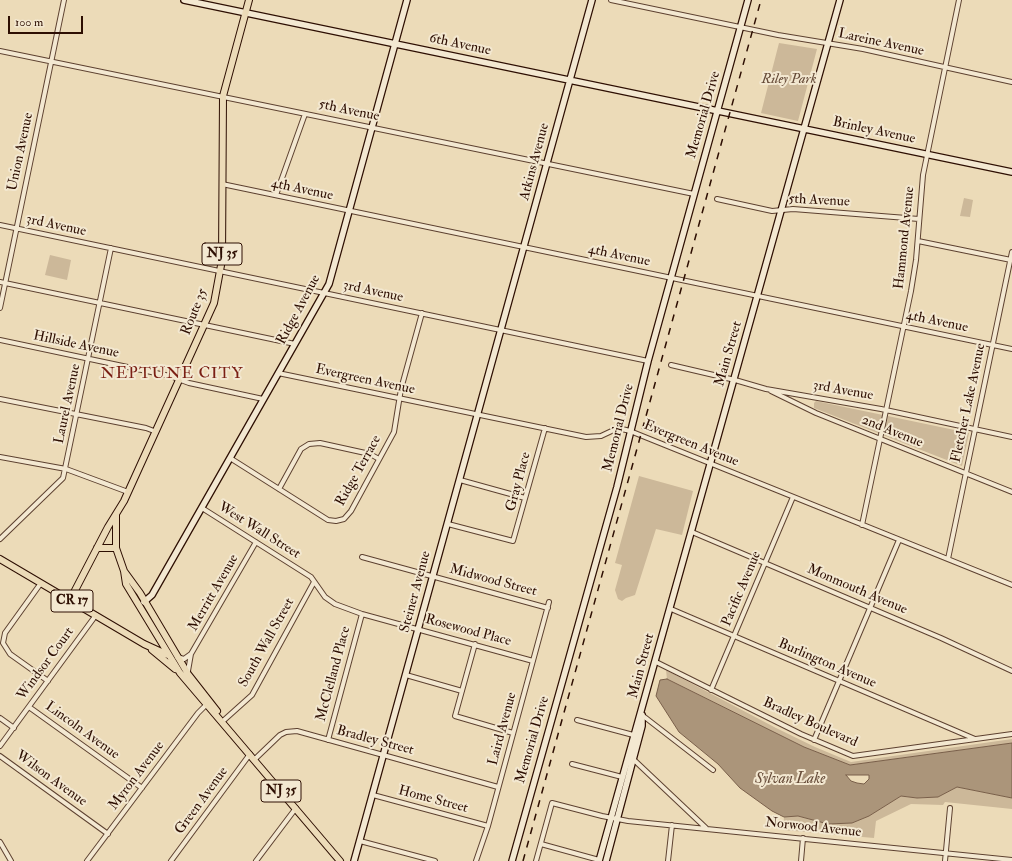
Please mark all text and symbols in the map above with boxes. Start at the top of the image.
scale bar [10,8,85,34]
text: 100 m [15,15,43,30]
street label: Lareine Avenue [837,26,925,60]
street label: 6th Avenue [428,30,492,60]
street label: Memorial Drive [684,69,724,161]
park label: Riley Park [761,72,817,88]
street label: 5th Avenue [317,96,381,126]
street label: Union Avenue [4,111,38,193]
street label: Brinley Avenue [831,114,917,148]
street label: Atkins Avenue [517,121,553,203]
street label: 4th Avenue [269,175,335,205]
street label: Hammond Avenue [891,186,919,290]
street label: 5th Avenue [788,191,850,211]
street label: 3rd Avenue [24,211,88,241]
street label: 4th Avenue [586,241,652,271]
road number: NJ 35 [202,243,242,265]
street label: Ridge Avenue [274,272,324,348]
street label: 3rd Avenue [341,277,405,307]
street label: Route 35 [178,286,212,338]
street label: 4th Avenue [904,307,970,337]
street label: Main Street [712,320,746,388]
street label: Hillside Avenue [32,328,120,362]
street label: Fletcher Lake Avenue [948,342,990,464]
street label: Evergreen Avenue [314,361,416,399]
street label: Laurel Avenue [51,363,85,445]
district label: NEPTUNE CITY [100,365,244,385]
street label: 3rd Avenue [812,377,874,405]
street label: Memorial Drive [600,382,638,474]
street label: 2nd Avenue [859,412,925,452]
street label: Evergreen Avenue [641,417,741,471]
street label: Ridge Terrace [333,433,385,509]
street label: Gray Place [503,450,535,514]
street label: West Wall Street [215,499,303,563]
street label: Steiner Avenue [397,549,435,635]
street label: Pacific Avenue [719,549,765,629]
street label: Merritt Avenue [185,552,243,634]
street label: Midwood Street [448,561,538,601]
street label: Monmouth Avenue [804,561,910,619]
road number: CR 17 [51,590,93,612]
street label: South Wall Street [236,596,298,690]
street label: Rosewood Place [423,611,513,651]
street label: Windsor Court [14,624,78,704]
street label: McClelland Place [313,625,355,723]
street label: Main Street [625,632,659,700]
street label: Burlington Avenue [775,636,879,692]
street label: Laird Avenue [485,691,521,767]
street label: Memorial Drive [513,694,553,786]
street label: Bradley Boulevard [760,695,860,751]
street label: Lincoln Avenue [42,698,122,764]
street label: Bradley Street [335,723,415,759]
street label: Myron Avenue [106,738,168,814]
street label: Wilson Avenue [12,748,90,810]
street label: Green Avenue [172,764,232,838]
water label: Sylvan Lake [755,771,825,789]
road number: NJ 35 [261,780,301,802]
street label: Home Street [396,783,470,817]
street label: Norwood Avenue [764,815,862,841]

